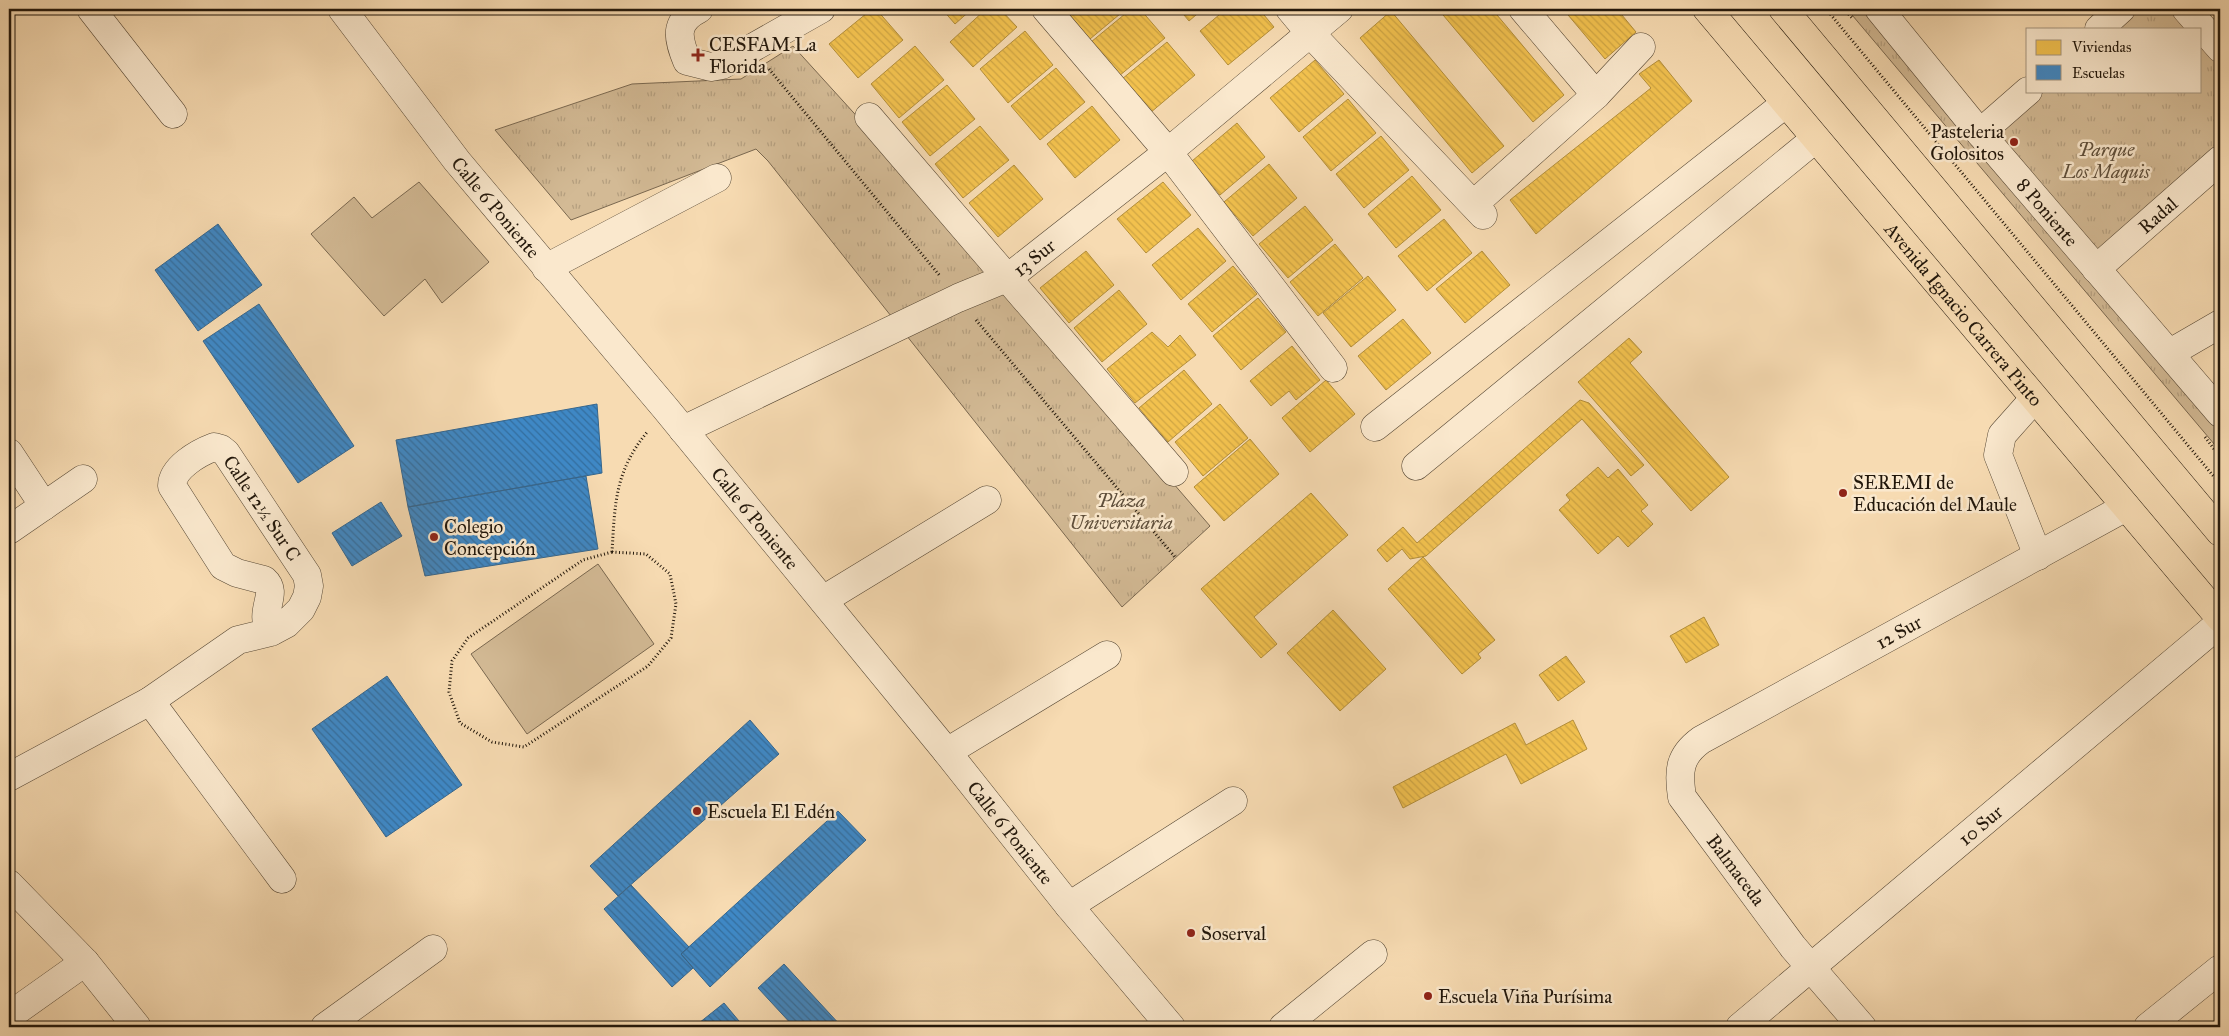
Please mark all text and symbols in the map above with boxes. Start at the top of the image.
legend [2026,28,2202,92]
place label: CESFAM La Florida [709,33,817,78]
text: Viviendas [2071,38,2131,56]
marker: CESFAM La Florida [691,48,705,62]
text: Escuelas [2072,64,2125,82]
place label: Pasteleria Golositos [1930,120,2005,165]
marker: Pasteleria Golositos [2008,136,2020,148]
park label: Parque Los Maquis [2061,138,2150,183]
street label: Calle 6 Poniente [447,152,545,263]
street label: 8 Poniente [2012,173,2083,251]
street label: Radal [2133,191,2182,238]
street label: Avenida Ignacio Carrera Pinto [1880,217,2048,411]
street label: 13 Sur [1008,233,1060,281]
street label: Calle 12½ Sur C [218,451,306,565]
street label: Calle 6 Poniente [707,462,804,574]
place label: SEREMI de Educación del Maule [1853,471,2017,516]
marker: SEREMI de Educación del Maule [1837,487,1849,499]
park label: Plaza Universitaria [1069,489,1173,534]
place label: Colegio Concepción [444,515,536,560]
marker: Colegio Concepción [428,531,440,543]
street label: 12 Sur [1871,609,1926,654]
street label: Calle 6 Poniente [963,776,1059,889]
street label: 10 Sur [1953,799,2008,850]
place label: Escuela El Edén [707,800,835,823]
marker: Escuela El Edén [691,805,703,817]
street label: Balmaceda [1702,830,1771,911]
place label: Soserval [1201,922,1267,945]
marker: Soserval [1185,927,1197,939]
place label: Escuela Viña Purísima [1438,985,1613,1008]
marker: Escuela Viña Purísima [1422,990,1434,1002]

